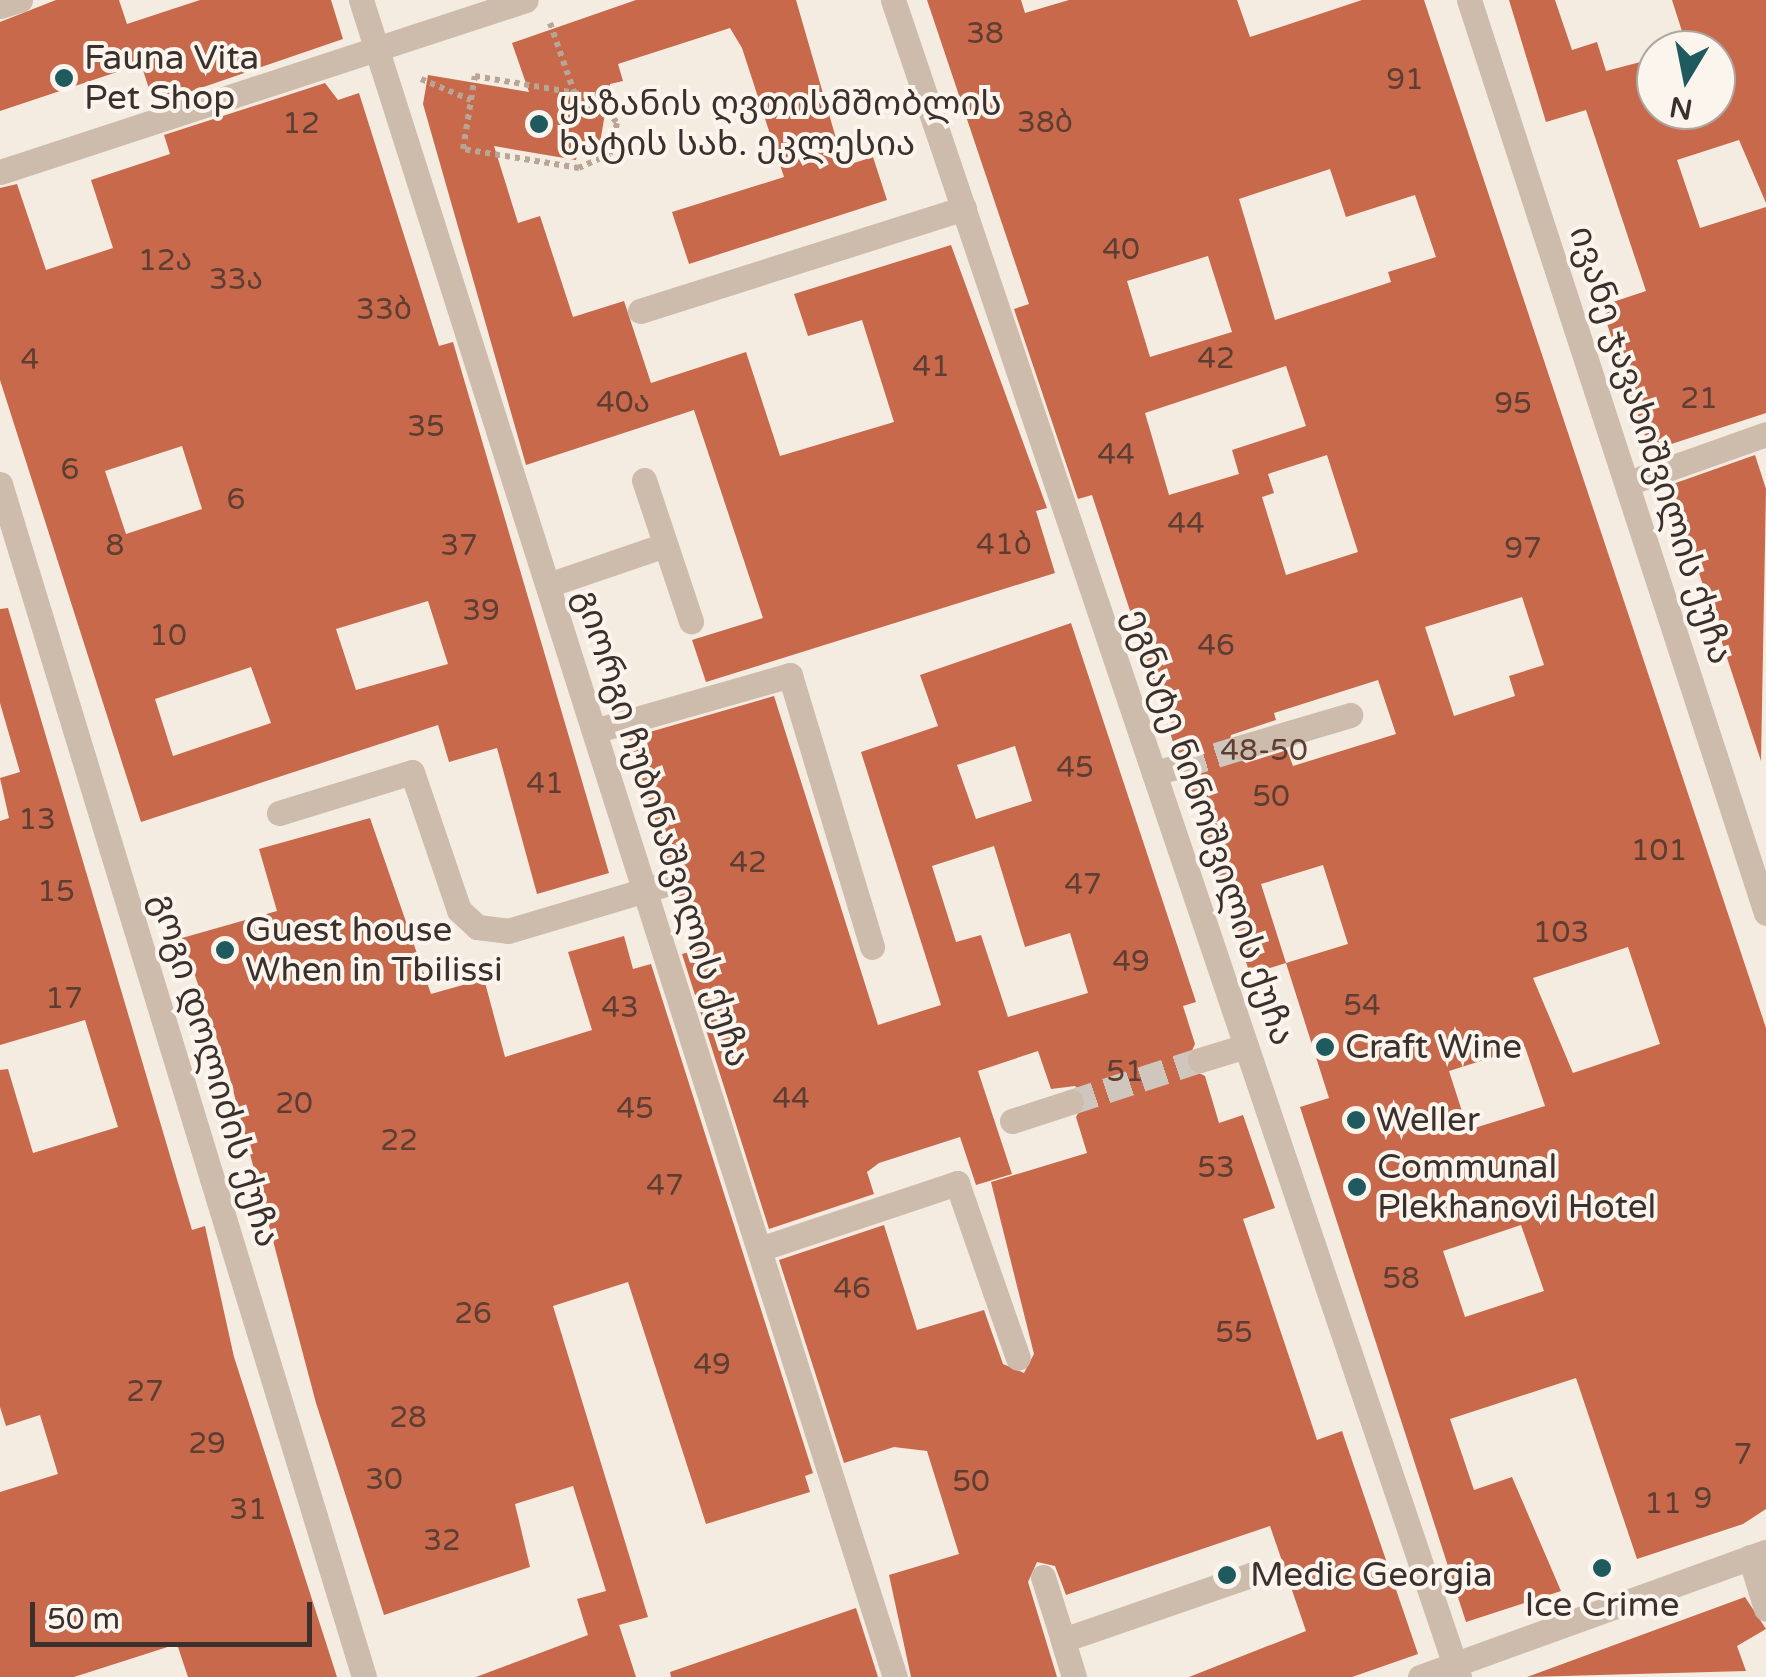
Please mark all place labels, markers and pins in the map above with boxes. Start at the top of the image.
place label: Fauna Vita Pet Shop [84,37,259,119]
marker: Fauna Vita Pet Shop [53,67,75,89]
place label: ყაზანის ღვთისმშობლის ხატის სახ. ეკლესია [559,83,1002,165]
marker: ყაზანის ღვთისმშობლის ხატის სახ. ეკლესია [528,113,550,135]
place label: Guest house When in Tbilissi [245,909,503,991]
marker: Guest house When in Tbilissi [214,939,236,961]
place label: Craft Wine [1345,1026,1522,1068]
marker: Craft Wine [1314,1036,1336,1058]
place label: Weller [1376,1099,1480,1141]
marker: Weller [1345,1109,1367,1131]
place label: Communal Plekhanovi Hotel [1377,1146,1656,1228]
marker: Communal Plekhanovi Hotel [1346,1176,1368,1198]
place label: Medic Georgia [1250,1554,1493,1596]
marker: Ice Crime [1591,1557,1613,1579]
marker: Medic Georgia [1214,1562,1240,1588]
place label: Ice Crime [1524,1584,1680,1626]

